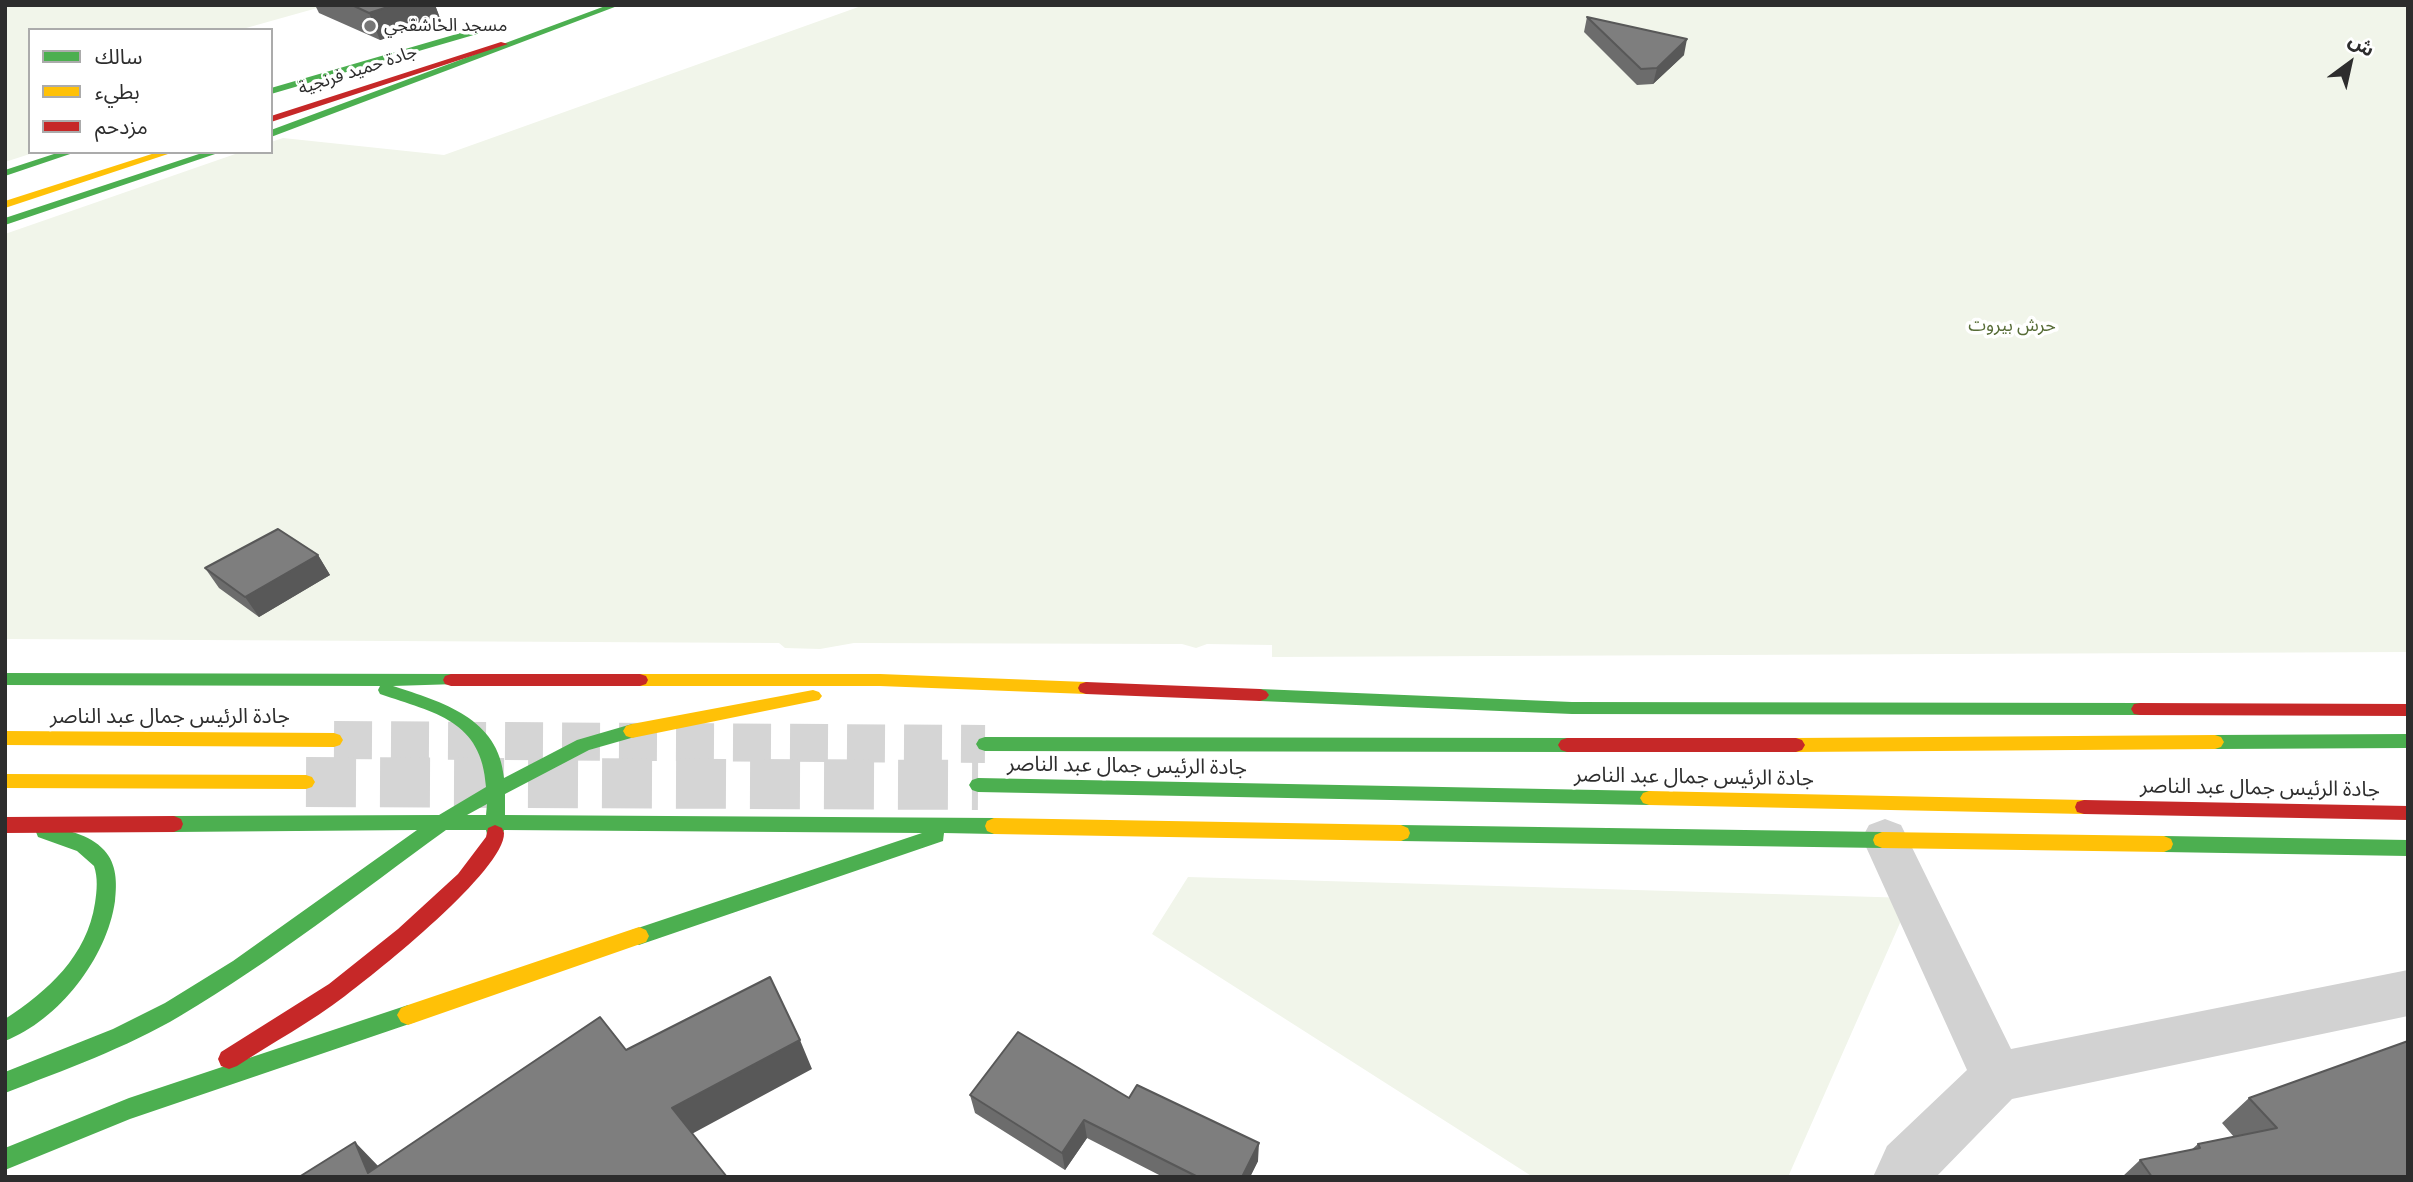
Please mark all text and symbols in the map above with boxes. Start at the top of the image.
place label: مسجد الخاشقجي [384,15,507,37]
marker: مسجد الخاشقجي [362,18,378,34]
legend [28,28,273,154]
north arrow [2315,28,2385,98]
text: ش [2345,28,2379,62]
street label: جادة حميد فرنجية [296,42,420,100]
text: سالك [95,45,142,69]
text: بطيء [95,80,140,104]
text: مزدحم [95,115,148,139]
park label: حرش بيروت [1968,315,2056,337]
street label: جادة الرئيس جمال عبد الناصر [50,705,290,731]
street label: جادة الرئيس جمال عبد الناصر [1007,752,1247,782]
street label: جادة الرئيس جمال عبد الناصر [1574,763,1814,793]
street label: جادة الرئيس جمال عبد الناصر [2140,774,2380,804]

